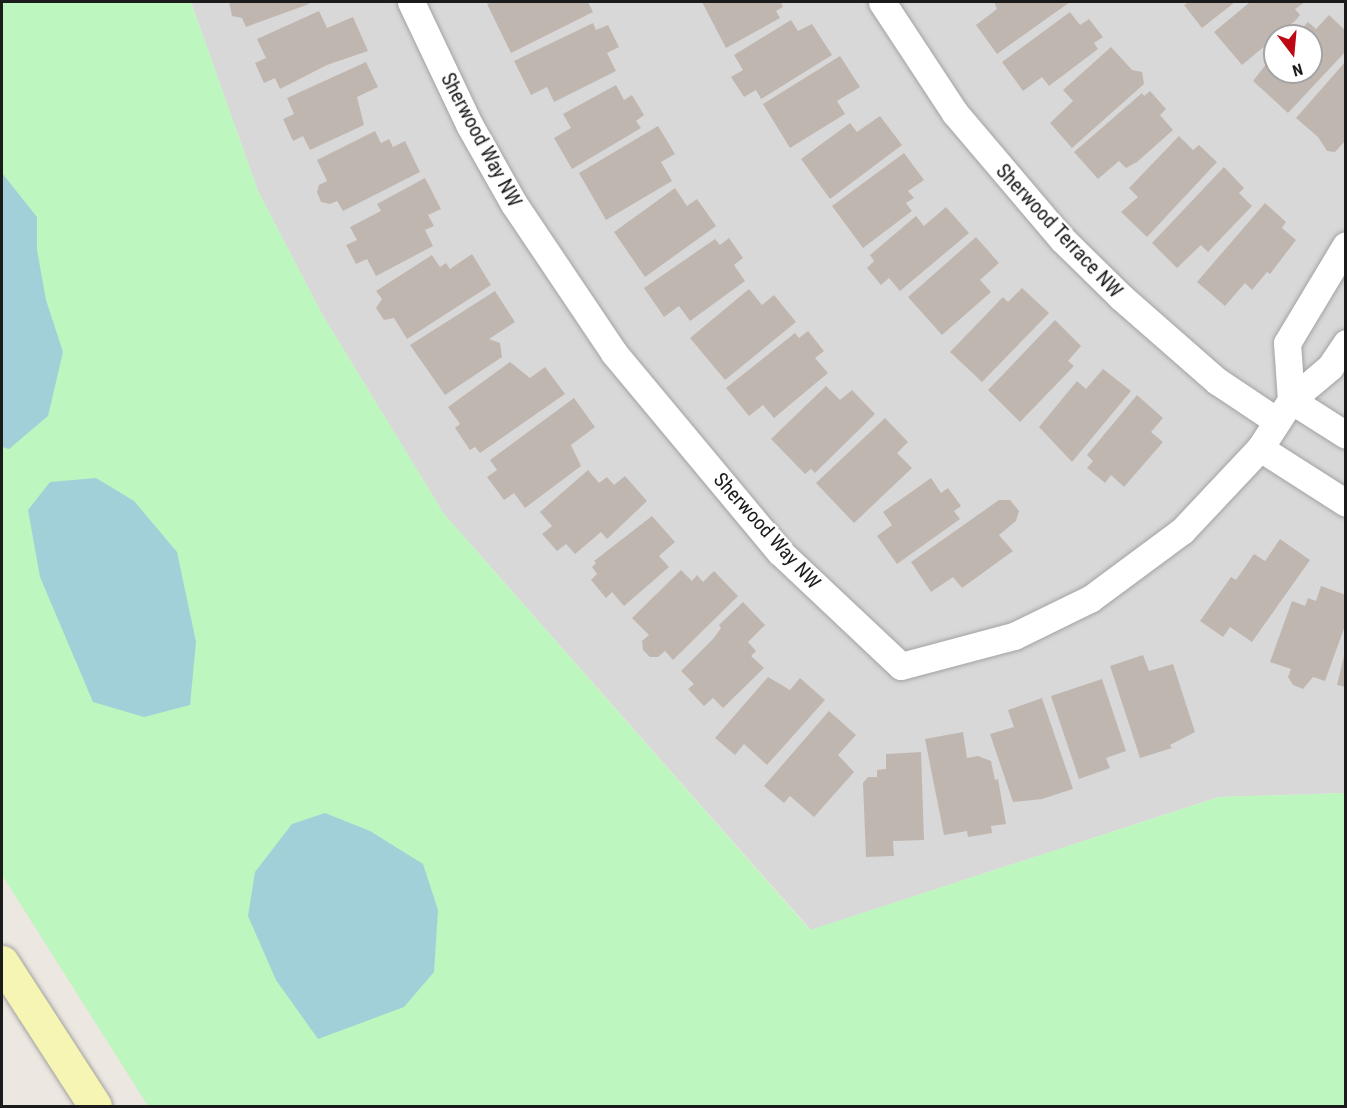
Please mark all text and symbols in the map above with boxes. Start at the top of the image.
north arrow [1263,24,1323,84]
text: N [1290,59,1305,80]
street label: Sherwood Way NW [436,69,526,211]
street label: Sherwood Terrace NW [991,159,1127,303]
street label: Sherwood Way NW [709,468,825,594]

